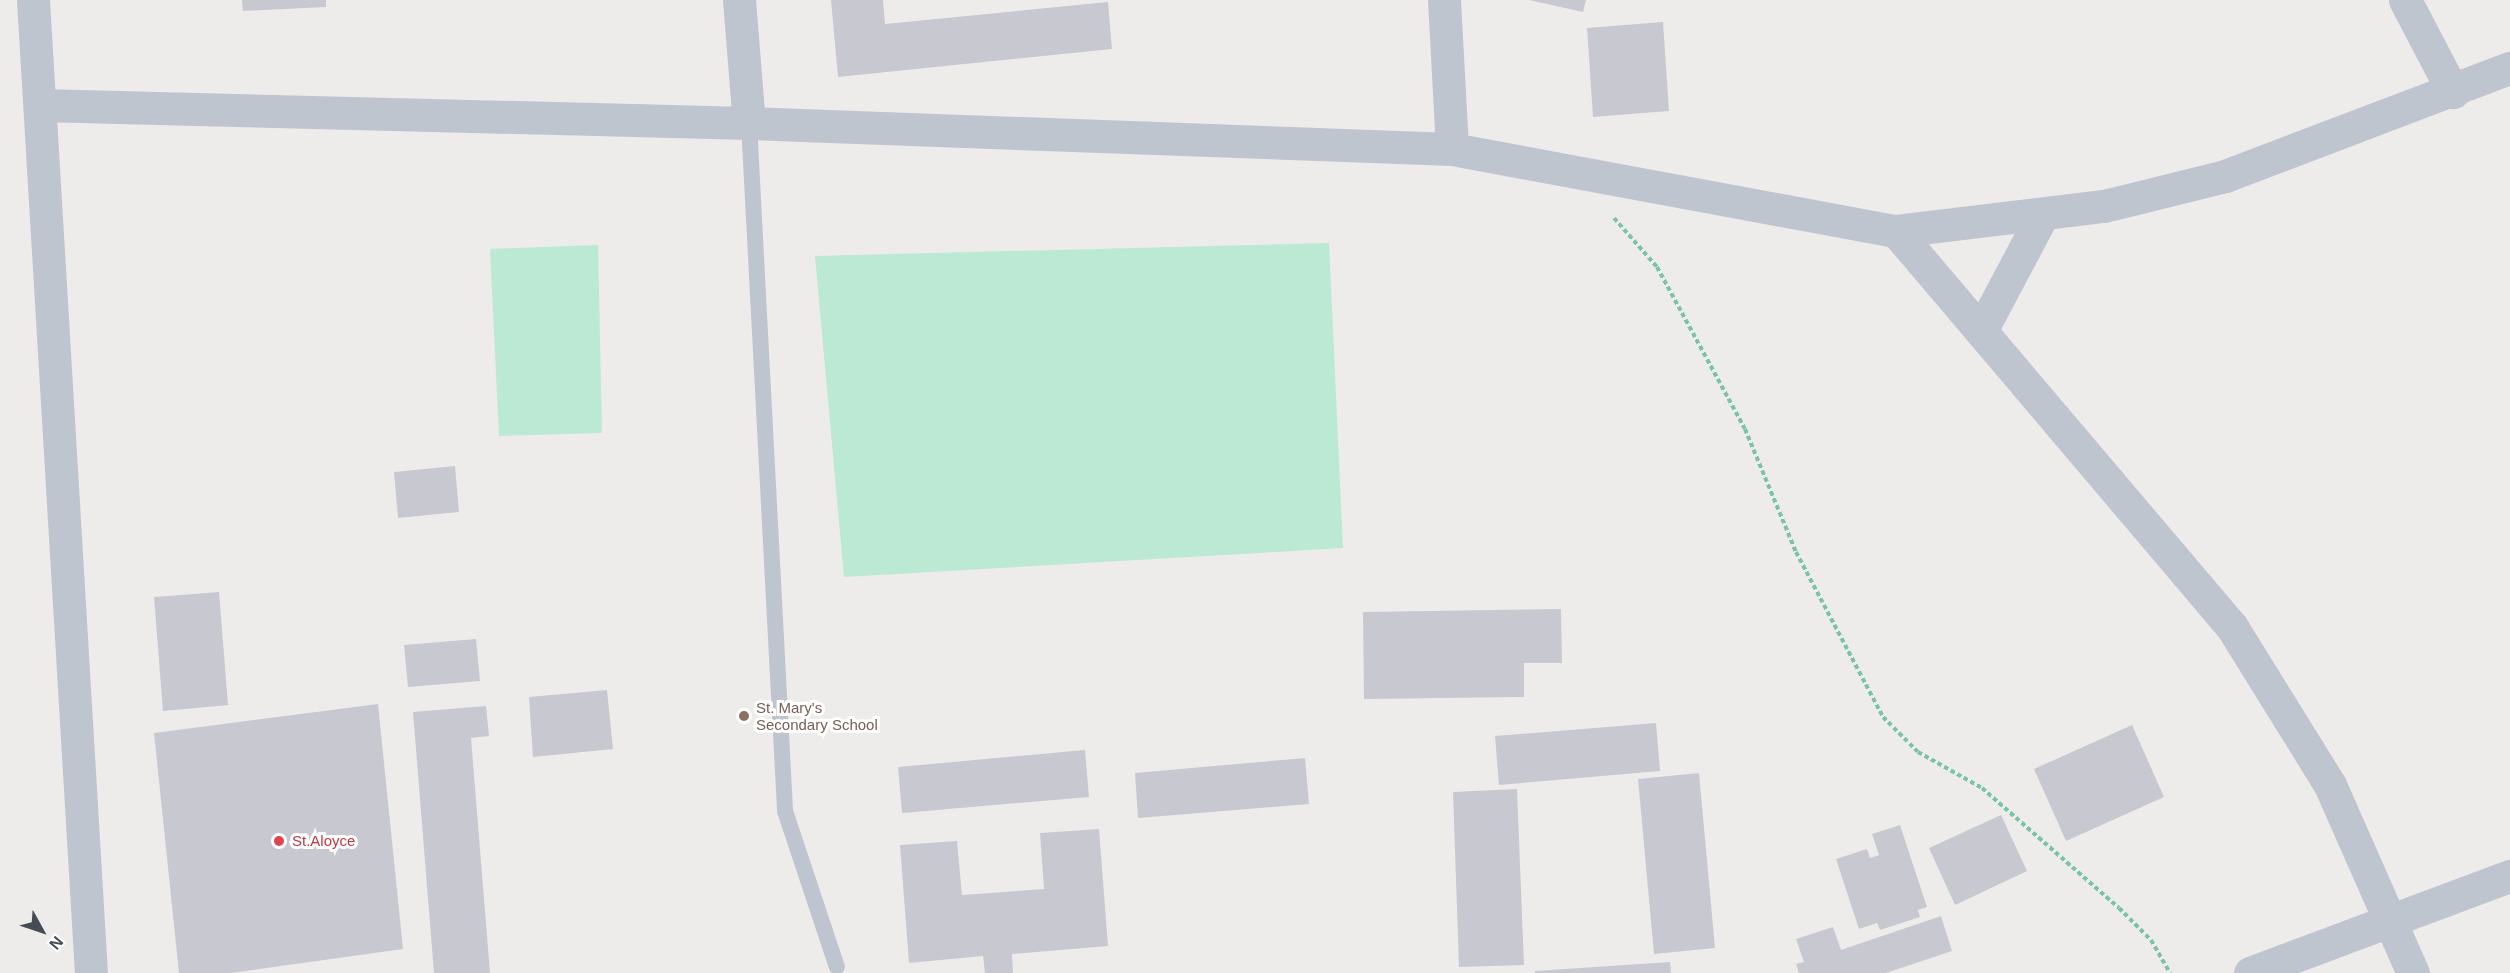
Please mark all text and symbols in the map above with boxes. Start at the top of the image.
place label: St. Mary's Secondary School [756,698,878,733]
marker: St. Mary's Secondary School [737,709,751,723]
marker: St.Aloyce [270,832,288,850]
place label: St.Aloyce [292,832,355,850]
north arrow [12,901,72,961]
text: N [46,933,66,953]

